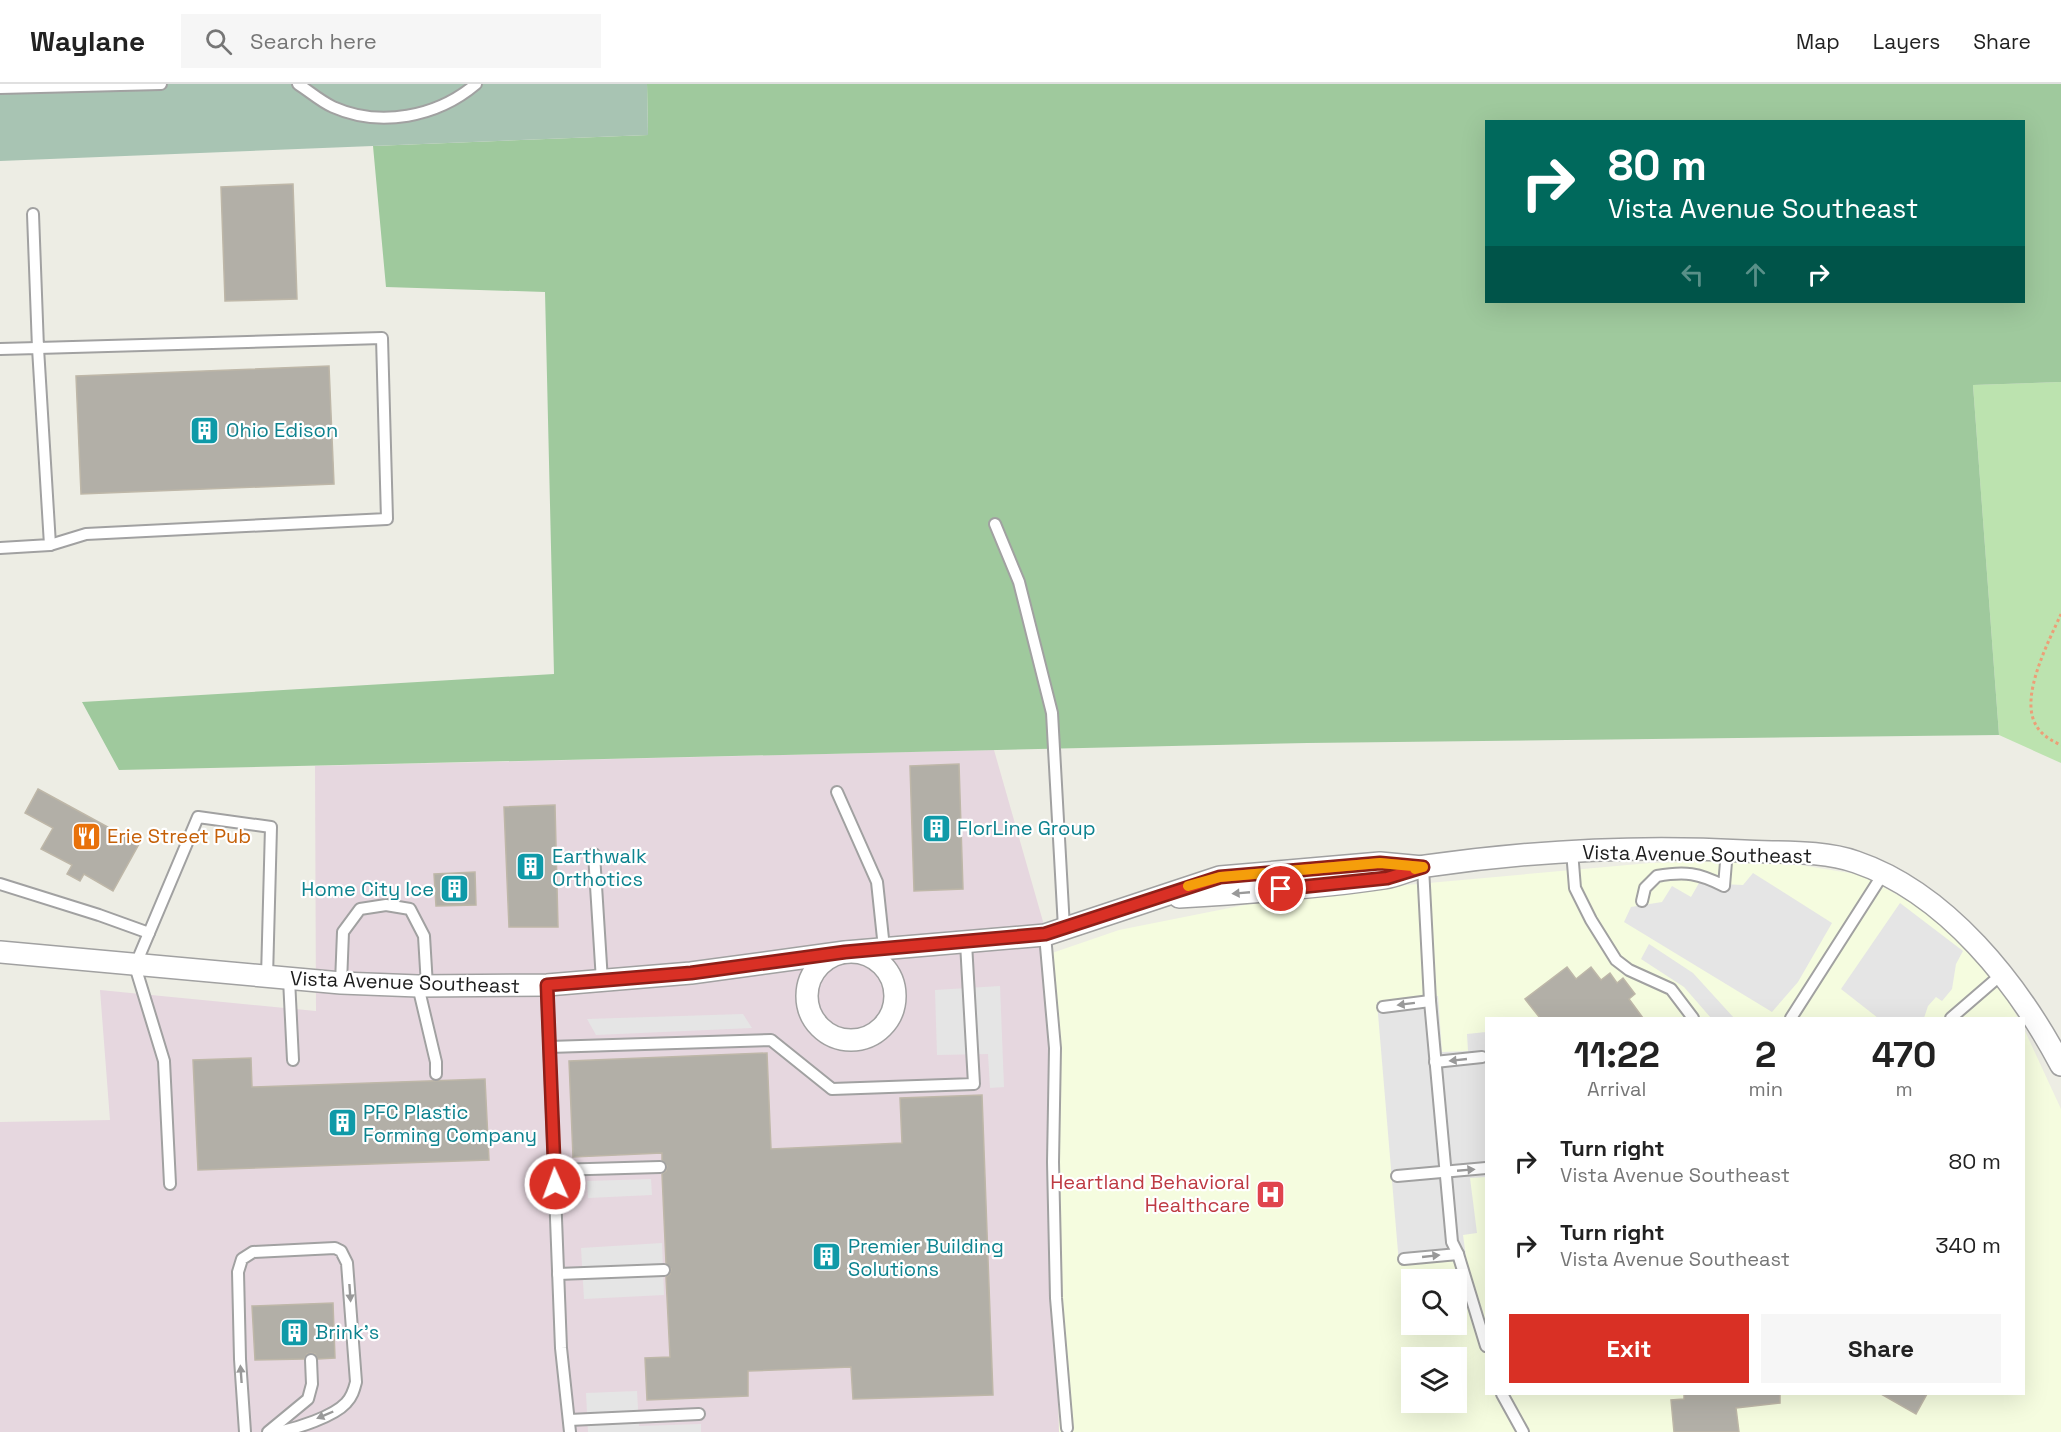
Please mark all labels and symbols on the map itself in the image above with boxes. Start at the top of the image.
building icon: Ohio Edison [189,414,221,446]
place label: Ohio Edison [226,417,338,443]
building icon: FlorLine Group [920,812,952,844]
place label: FlorLine Group [957,815,1096,841]
restaurant icon: Erie Street Pub [70,820,102,852]
place label: Erie Street Pub [107,823,251,849]
street label: Vista Avenue Southeast [1582,839,1812,869]
place label: Earthwalk Orthotics [552,843,647,892]
building icon: Earthwalk Orthotics [515,851,547,883]
pin [1255,863,1306,914]
building icon: Home City Ice [439,873,471,905]
place label: Home City Ice [301,876,434,902]
one-way arrow [1232,888,1251,898]
street label: Vista Avenue Southeast [290,965,520,999]
one-way arrow [1397,999,1416,1009]
one-way arrow [1449,1055,1468,1065]
place label: PFC Plastic Forming Company [363,1099,537,1148]
building icon: PFC Plastic Forming Company [326,1107,358,1139]
position arrow [523,1152,587,1216]
one-way arrow [1456,1165,1475,1175]
place label: Heartland Behavioral Healthcare [1050,1169,1250,1218]
hospital icon: Heartland Behavioral Healthcare [1255,1178,1287,1210]
place label: Premier Building Solutions [848,1233,1004,1282]
building icon: Premier Building Solutions [811,1241,843,1273]
one-way arrow [1422,1251,1441,1261]
one-way arrow [345,1284,354,1303]
building icon: Brink's [278,1316,310,1348]
place label: Brink's [315,1319,379,1345]
one-way arrow [236,1364,246,1383]
one-way arrow [316,1411,333,1420]

